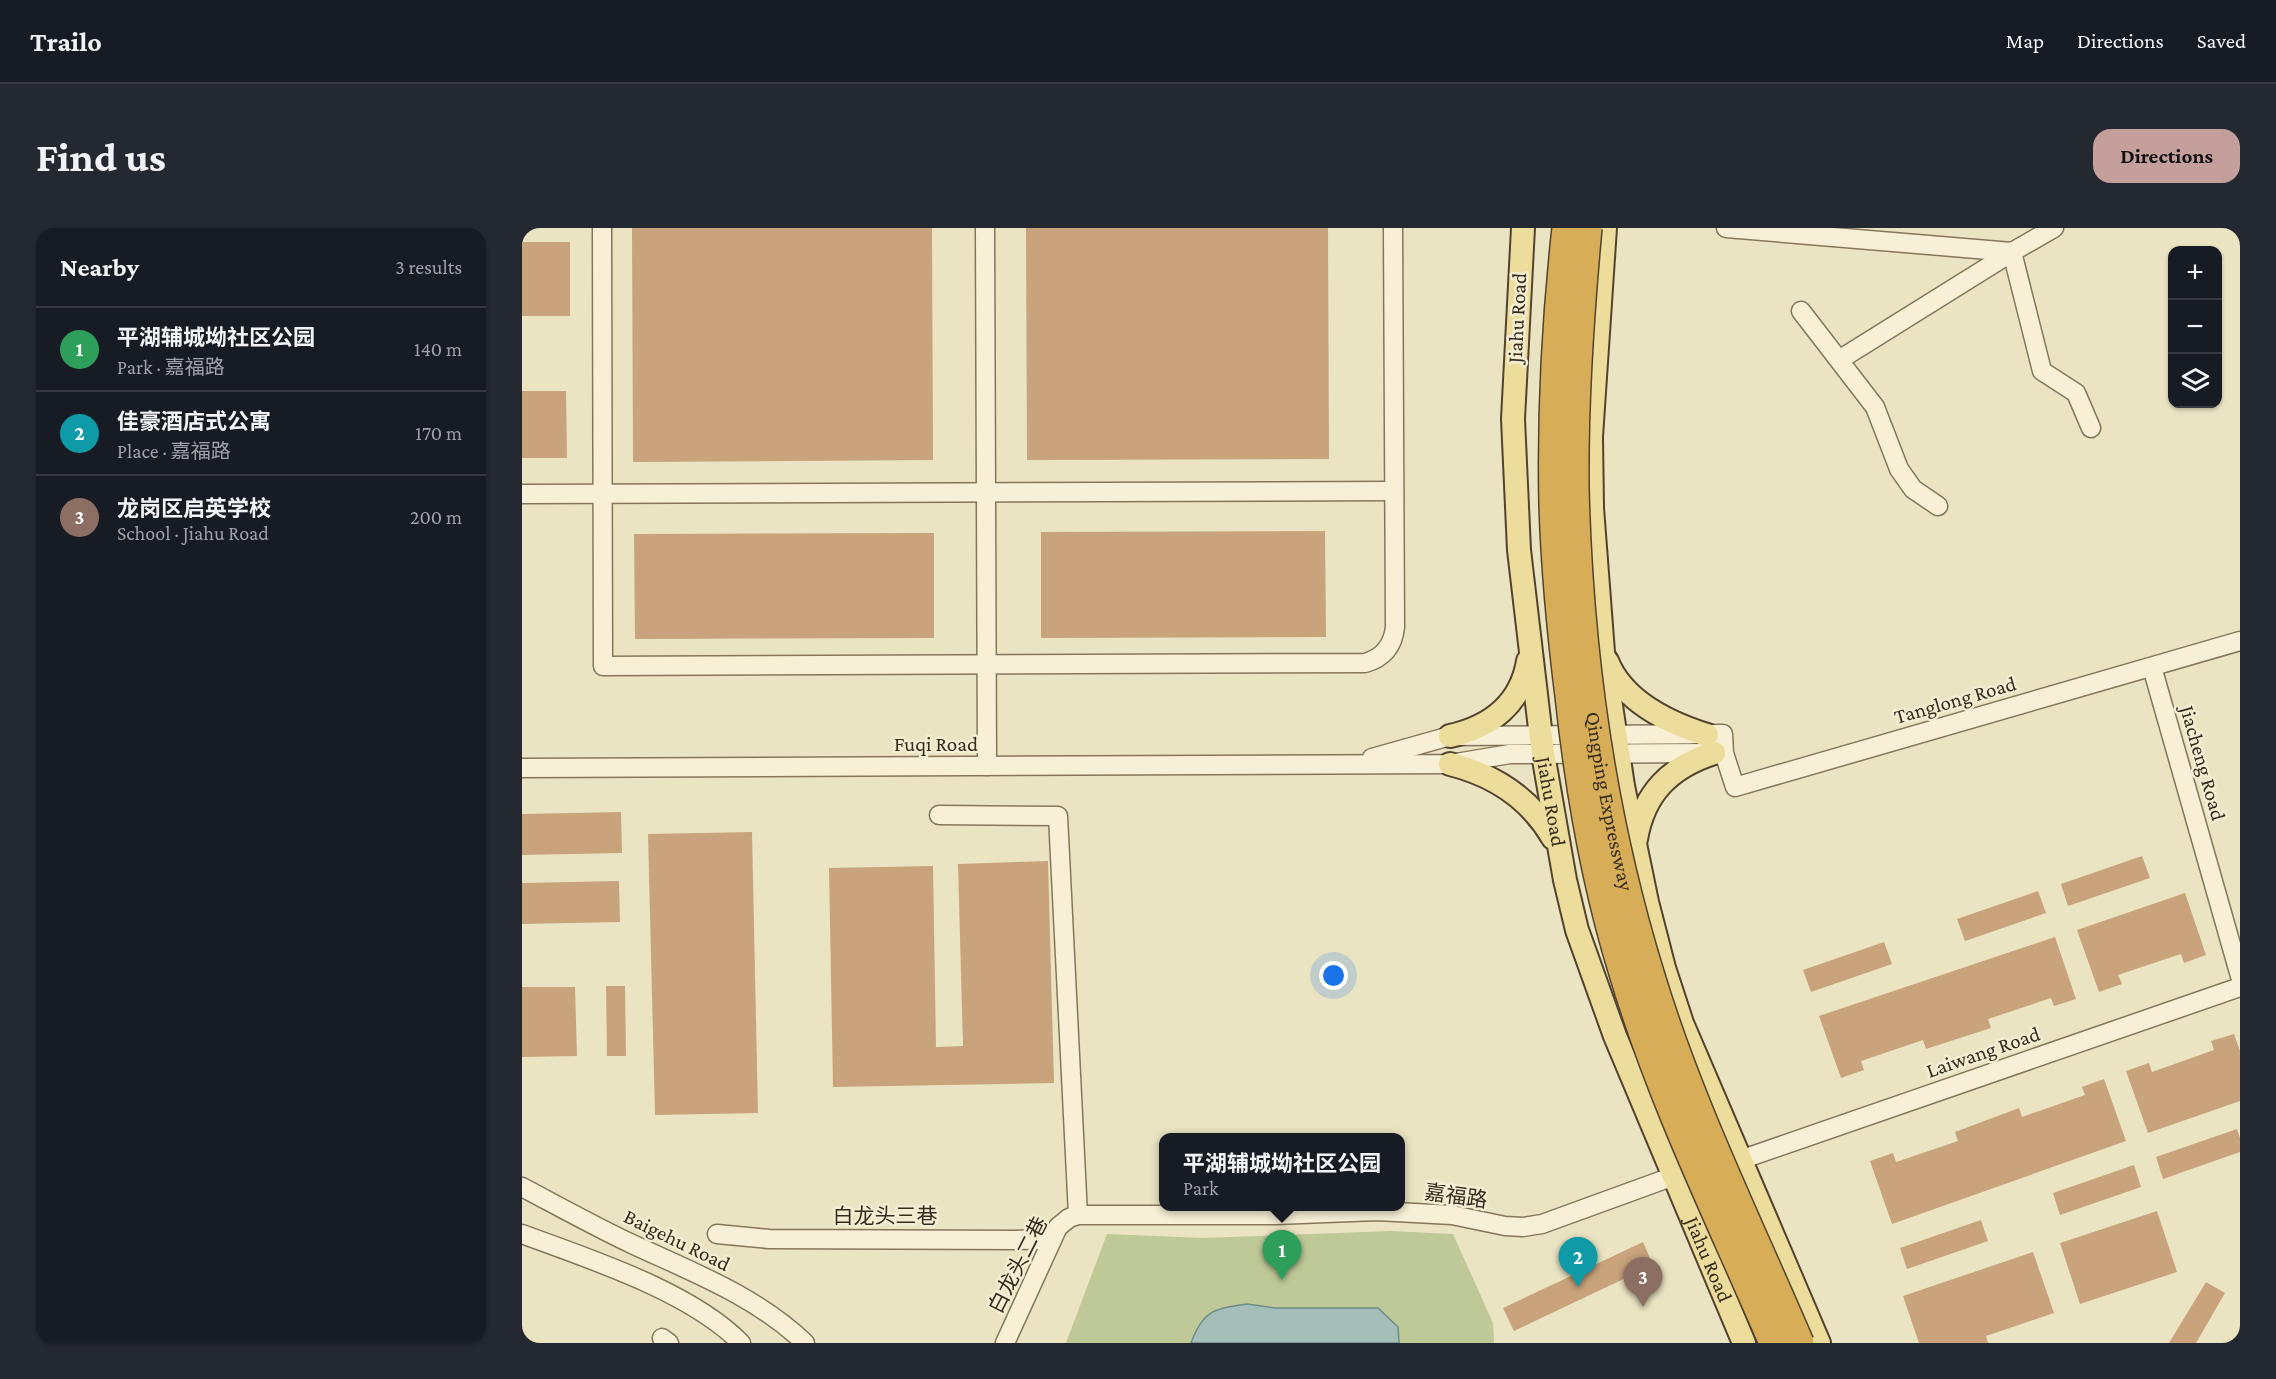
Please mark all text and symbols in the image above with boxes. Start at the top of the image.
text: Trailo [30,26,102,57]
text: Map [2006,29,2044,53]
text: Directions [2077,29,2164,53]
text: Saved [2197,29,2246,53]
button: Directions [2093,129,2240,183]
text: Find us [36,133,166,180]
map controls [2168,246,2222,408]
button: + [2168,246,2222,300]
text: Nearby [60,253,139,282]
text: 3 results [395,256,462,278]
street label: Jiahu Road [1503,272,1531,366]
button: − [2168,300,2222,354]
text: 平湖辅城坳社区公园 [117,325,315,350]
text: 1 [76,338,83,360]
text: 140 m [414,338,462,360]
button: layers [2168,354,2222,408]
text: Park · 嘉福路 [117,356,225,378]
text: 佳豪酒店式公寓 [117,409,271,434]
text: 2 [74,422,85,444]
text: 170 m [415,422,462,444]
text: Place · 嘉福路 [117,440,231,462]
text: 龙岗区启英学校 [117,496,271,521]
text: 3 [75,506,84,528]
text: 200 m [410,506,462,528]
text: School · Jiahu Road [117,522,269,544]
street label: Tanglong Road [1891,671,2019,729]
street label: Jiacheng Road [2175,701,2231,823]
street label: Qingping Expressway [1581,710,1639,894]
street label: Fuqi Road [894,732,978,756]
street label: Jiahu Road [1531,753,1571,848]
your location [1319,961,1348,990]
street label: Laiwang Road [1923,1021,2043,1083]
popup [1159,1133,1405,1211]
text: 平湖辅城坳社区公园 [1183,1151,1381,1176]
text: Park [1183,1177,1219,1199]
street label: 嘉福路 [1423,1180,1489,1212]
street label: Baigehu Road [620,1204,734,1276]
street label: 白龙头三巷 [833,1204,938,1228]
street label: Jiahu Road [1679,1211,1737,1306]
street label: 白龙头二巷 [983,1213,1053,1317]
pin: 1 [1262,1230,1302,1280]
pin: 2 [1558,1238,1598,1287]
pin: 3 [1624,1258,1662,1307]

